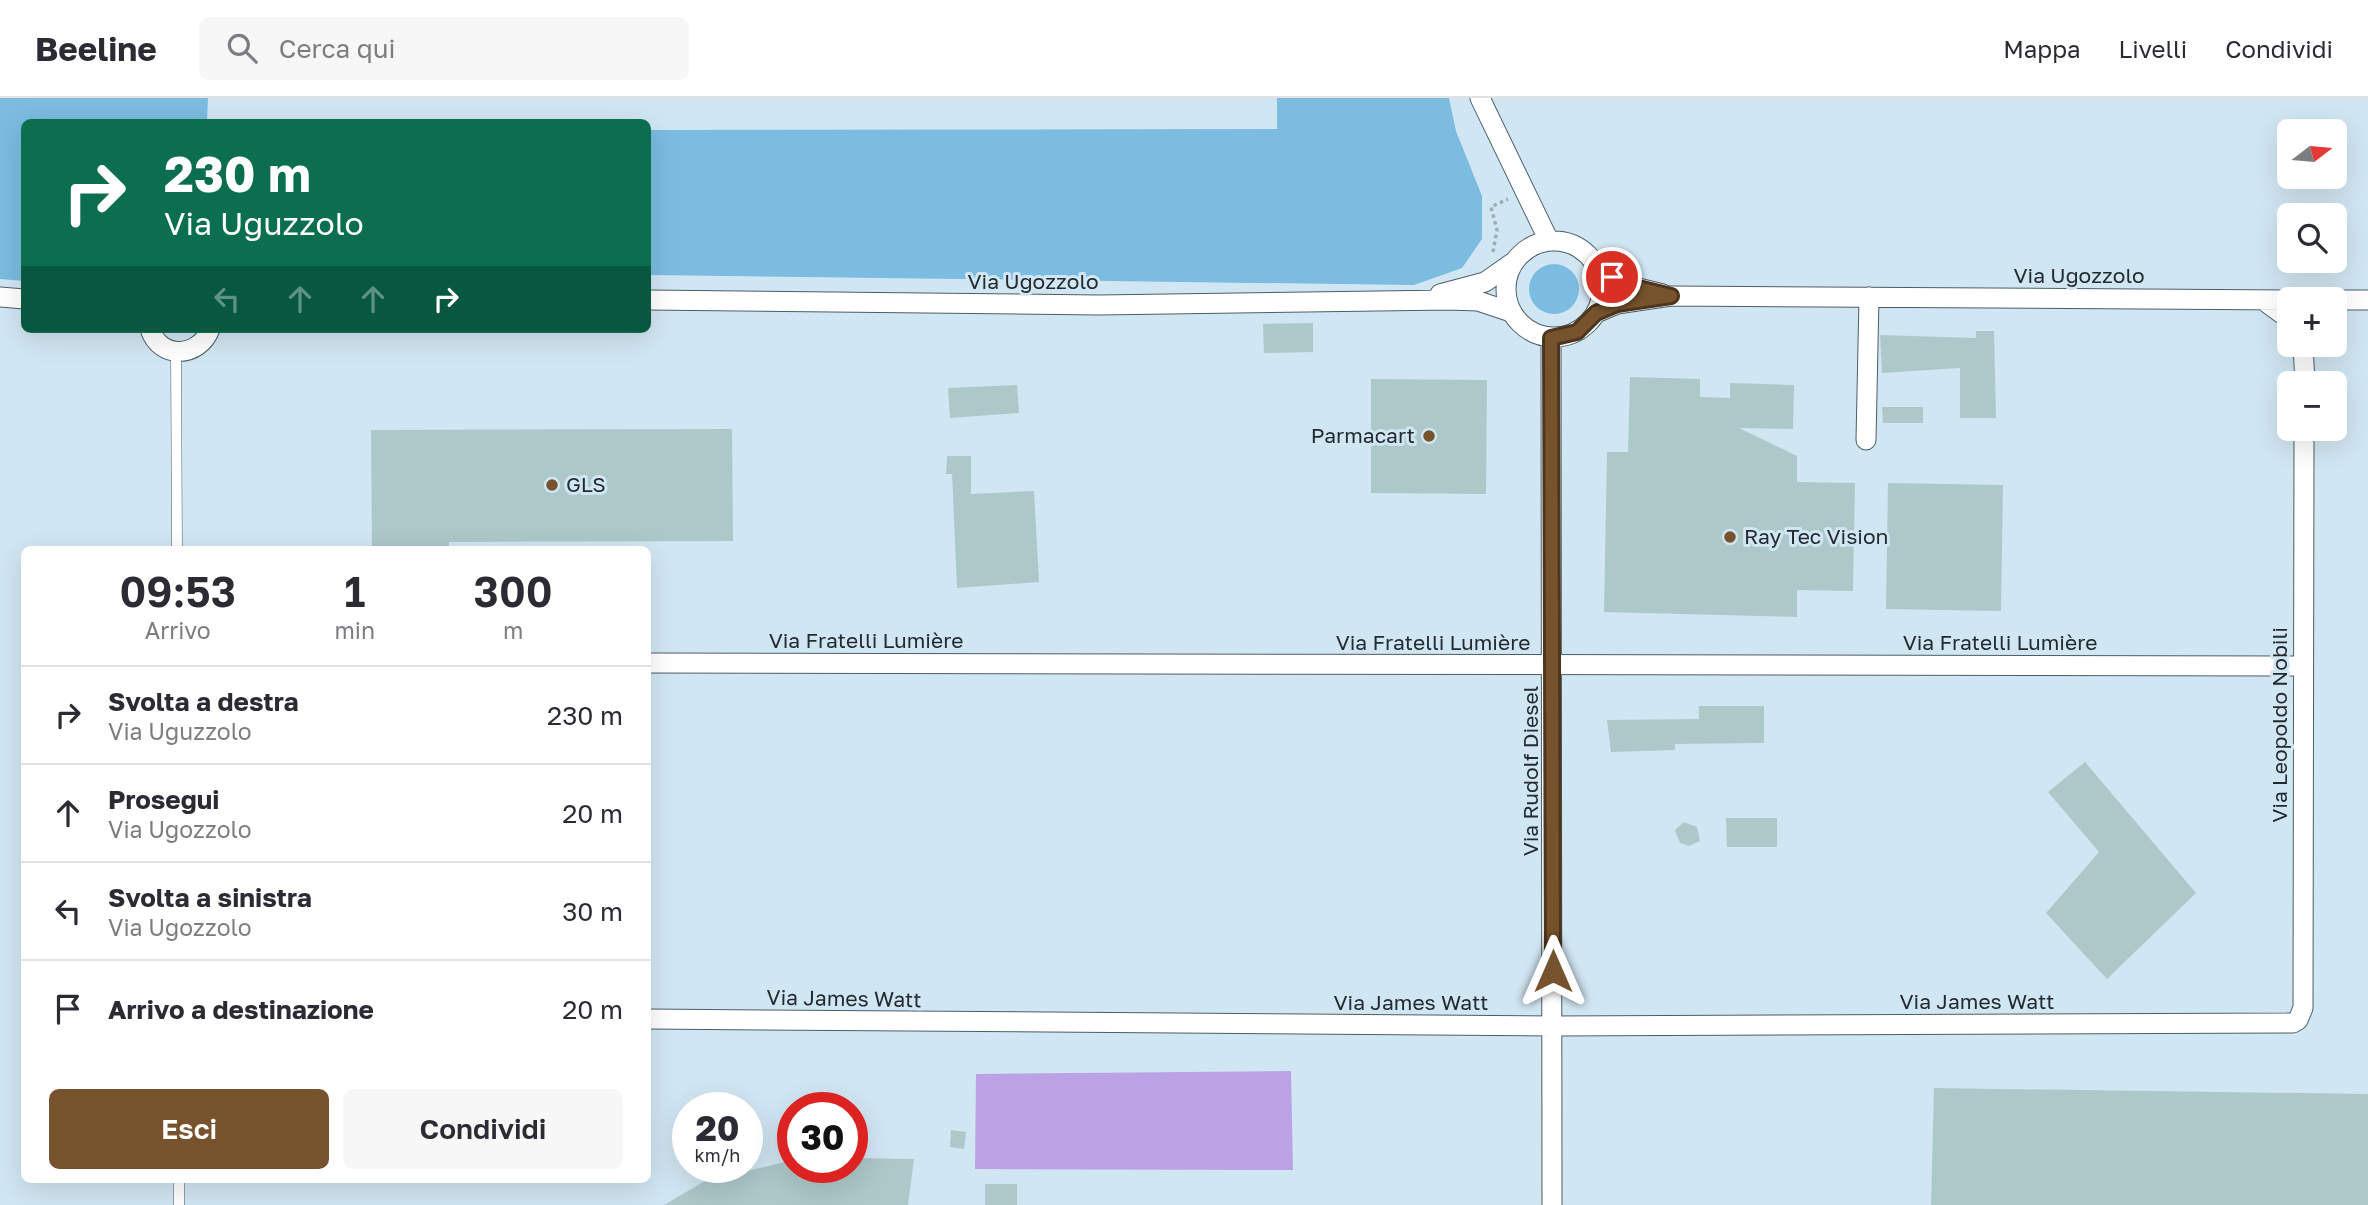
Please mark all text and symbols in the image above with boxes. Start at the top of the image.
search box [199,17,689,80]
text: Beeline [35,29,157,68]
icon: search [223,29,261,67]
text: Cerca qui [279,33,395,64]
text: Mappa [2003,34,2080,63]
text: Livelli [2118,34,2187,63]
text: Condividi [2225,34,2333,63]
north arrow [2277,119,2347,189]
map controls [2277,119,2347,441]
text: 230 m [164,144,311,203]
icon: right [49,147,140,238]
button: search [2277,203,2347,273]
text: Via Uguzzolo [164,204,364,242]
pin [1582,247,1642,307]
icon: arrive [1593,258,1631,296]
street label: Via Ugozzolo [2014,262,2145,288]
street label: Via Ugozzolo [968,268,1099,294]
icon: left [208,280,246,318]
icon: ahead [281,280,319,318]
icon: ahead [354,280,392,318]
icon: right [427,280,465,318]
button: + [2277,287,2347,357]
button: − [2277,371,2347,441]
place label: Parmacart [1311,422,1415,448]
marker: Parmacart [1421,428,1437,444]
place label: GLS [566,471,606,497]
marker: GLS [544,477,560,493]
place label: Ray Tec Vision [1744,523,1889,549]
marker: Ray Tec Vision [1722,529,1738,545]
text: 09:53 [119,566,236,616]
text: 1 [344,566,365,616]
text: 300 [474,566,553,616]
text: Arrivo [145,616,211,644]
text: min [334,616,375,644]
text: m [503,616,523,644]
street label: Via Fratelli Lumière [769,627,963,653]
street label: Via Leopoldo Nobili [2266,627,2292,823]
street label: Via Fratelli Lumière [1336,629,1530,655]
street label: Via Fratelli Lumière [1903,629,2097,655]
text: Svolta a destra [108,686,299,717]
street label: Via Rudolf Diesel [1517,686,1543,856]
icon: right [49,696,87,734]
text: 230 m [547,700,623,731]
text: Via Uguzzolo [108,717,252,745]
text: Prosegui [108,784,219,815]
icon: ahead [49,794,87,832]
text: 20 m [562,798,623,829]
text: Via Ugozzolo [108,815,251,843]
text: Svolta a sinistra [108,882,312,913]
icon: left [49,892,87,930]
text: 30 m [562,896,623,927]
text: Via Ugozzolo [108,913,251,941]
position arrow [1516,934,1590,1008]
street label: Via James Watt [766,984,922,1012]
street label: Via James Watt [1899,988,2055,1014]
street label: Via James Watt [1333,989,1489,1015]
icon: arrive [49,990,87,1028]
text: Arrivo a destinazione [108,994,374,1025]
text: 20 m [562,994,623,1025]
button: Esci [49,1089,329,1169]
button: Condividi [343,1089,623,1169]
speed limit sign: 30 [777,1092,868,1183]
text: 20 [695,1107,740,1149]
text: km/h [695,1144,740,1166]

